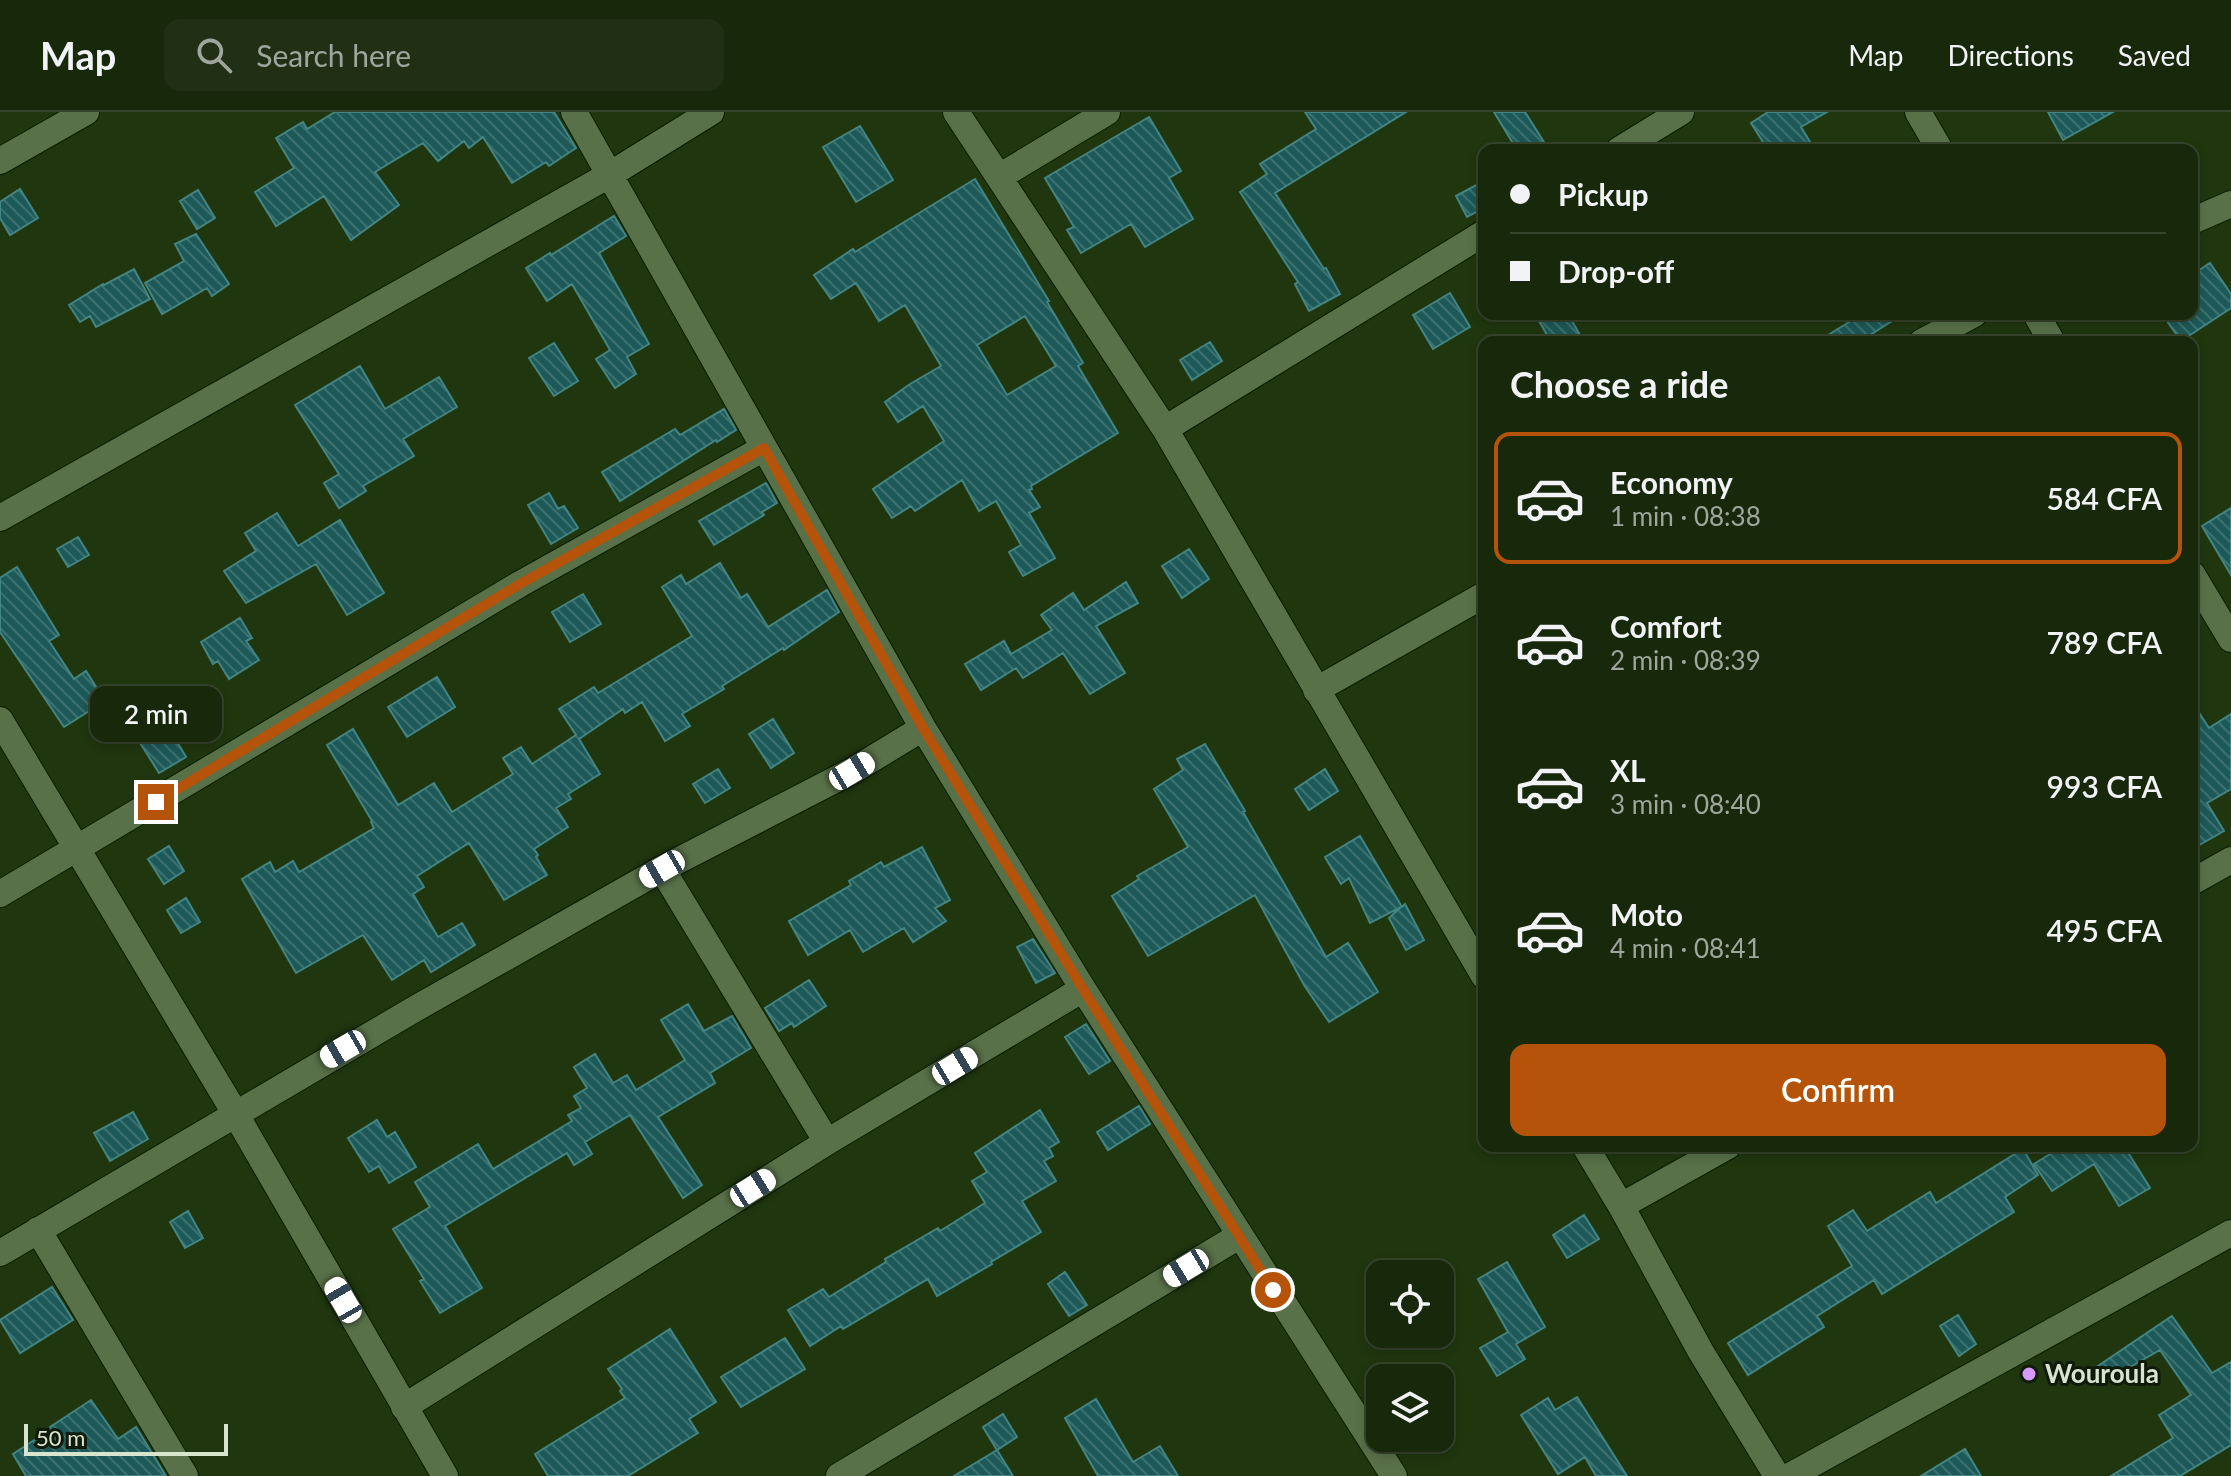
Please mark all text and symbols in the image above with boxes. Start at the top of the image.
search box [164,19,724,91]
text: Map [40,32,116,78]
icon: search [192,33,236,77]
text: Search here [256,37,411,73]
text: Map [1848,38,1903,72]
text: Directions [1947,38,2074,72]
text: Saved [2118,38,2191,72]
text: Pickup [1558,176,1649,212]
text: Drop-off [1558,253,1674,289]
text: Choose a ride [1510,362,1729,406]
icon: car [1514,462,1586,534]
text: Economy [1610,464,1733,500]
text: 584 CFA [2047,480,2162,516]
text: 1 min · 08:38 [1610,500,1761,532]
icon: car [1514,606,1586,678]
text: Comfort [1610,608,1722,644]
text: 789 CFA [2047,624,2162,660]
text: 2 min · 08:39 [1610,644,1761,676]
callout: 2 min [90,686,222,742]
text: 2 min [124,698,188,730]
car [825,748,879,794]
icon: car [1514,750,1586,822]
text: XL [1610,752,1646,788]
text: 993 CFA [2047,768,2162,804]
route end [138,784,174,820]
text: 3 min · 08:40 [1610,788,1761,820]
car [635,847,689,891]
icon: car [1514,894,1586,966]
text: Moto [1610,896,1683,932]
text: 495 CFA [2047,912,2162,948]
text: 4 min · 08:41 [1610,932,1761,964]
car [316,1027,370,1071]
car [928,1043,982,1089]
button: Confirm [1510,1044,2166,1136]
car [726,1165,780,1211]
car [1159,1245,1213,1291]
map controls [1366,1260,1454,1452]
button: locate [1366,1260,1454,1348]
route start [1255,1272,1291,1308]
car [321,1273,365,1327]
place label: Wouroula [2045,1357,2159,1389]
button: layers [1366,1364,1454,1452]
marker: Wouroula [2020,1365,2038,1383]
scale bar [24,1420,228,1456]
text: 50 m [36,1424,85,1451]

